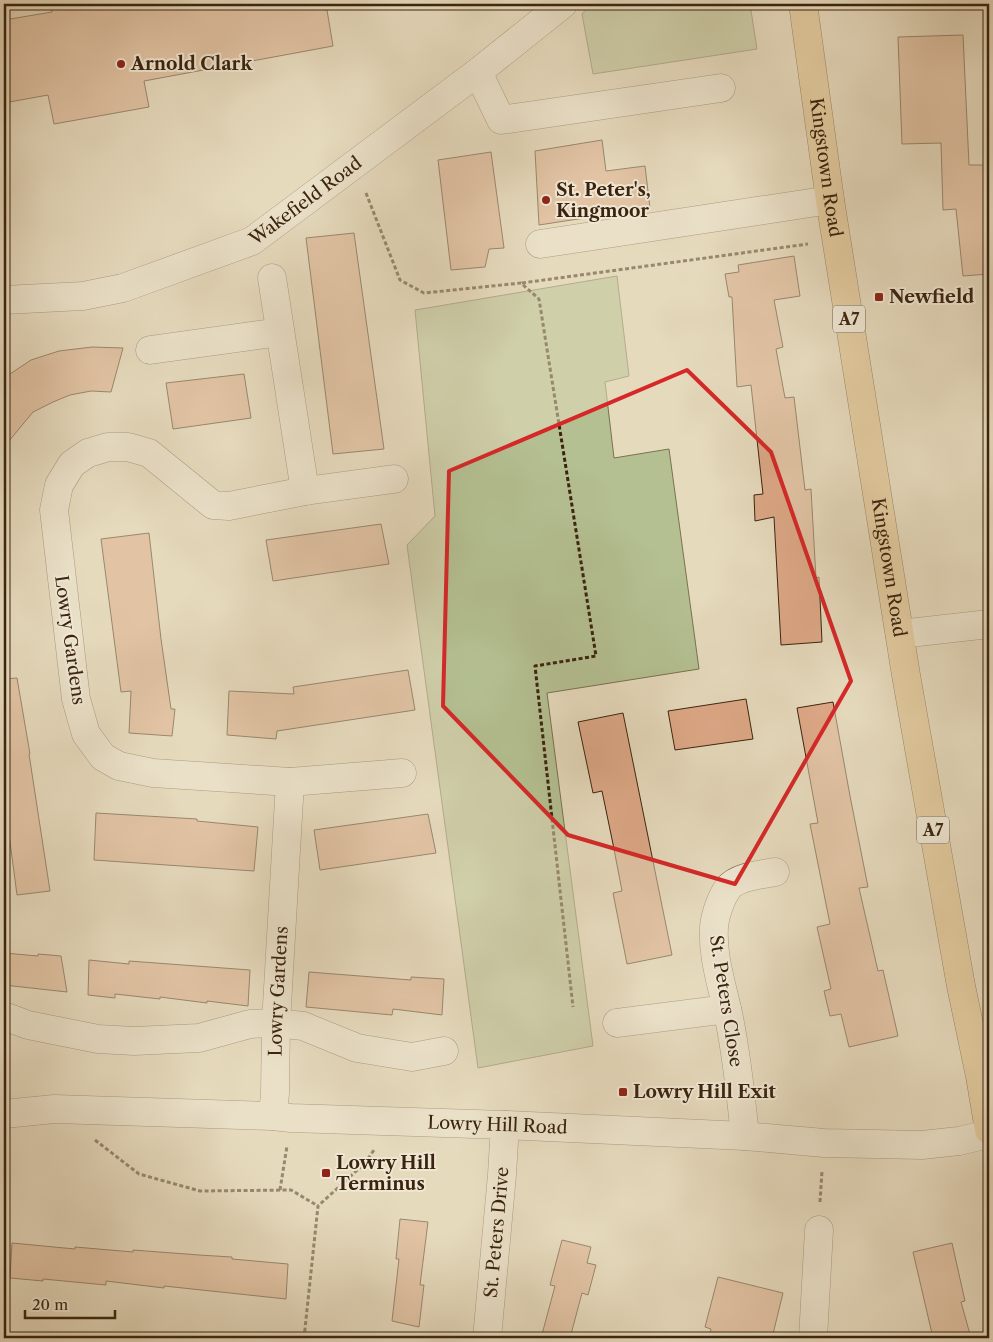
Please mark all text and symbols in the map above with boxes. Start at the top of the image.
place label: Arnold Clark [130,53,253,75]
marker: Arnold Clark [115,58,127,70]
street label: Kingstown Road [805,96,847,239]
street label: Wakefield Road [244,152,366,251]
place label: St. Peter's, Kingmoor [556,179,651,222]
marker: St. Peter's, Kingmoor [540,194,552,206]
place label: Newfield [889,286,974,308]
marker: Newfield [873,291,885,303]
road number: A7 [833,306,865,332]
street label: Kingstown Road [867,496,911,639]
street label: Lowry Gardens [50,574,90,706]
road number: A7 [917,816,949,844]
street label: Lowry Gardens [265,925,293,1057]
street label: St. Peters Close [705,934,747,1068]
place label: Lowry Hill Exit [633,1081,777,1103]
marker: Lowry Hill Exit [617,1086,629,1098]
street label: Lowry Hill Road [427,1111,568,1139]
place label: Lowry Hill Terminus [336,1152,436,1195]
street label: St. Peters Drive [480,1166,513,1299]
marker: Lowry Hill Terminus [320,1167,332,1179]
scale bar [25,1287,115,1319]
text: 20 m [32,1295,68,1314]

